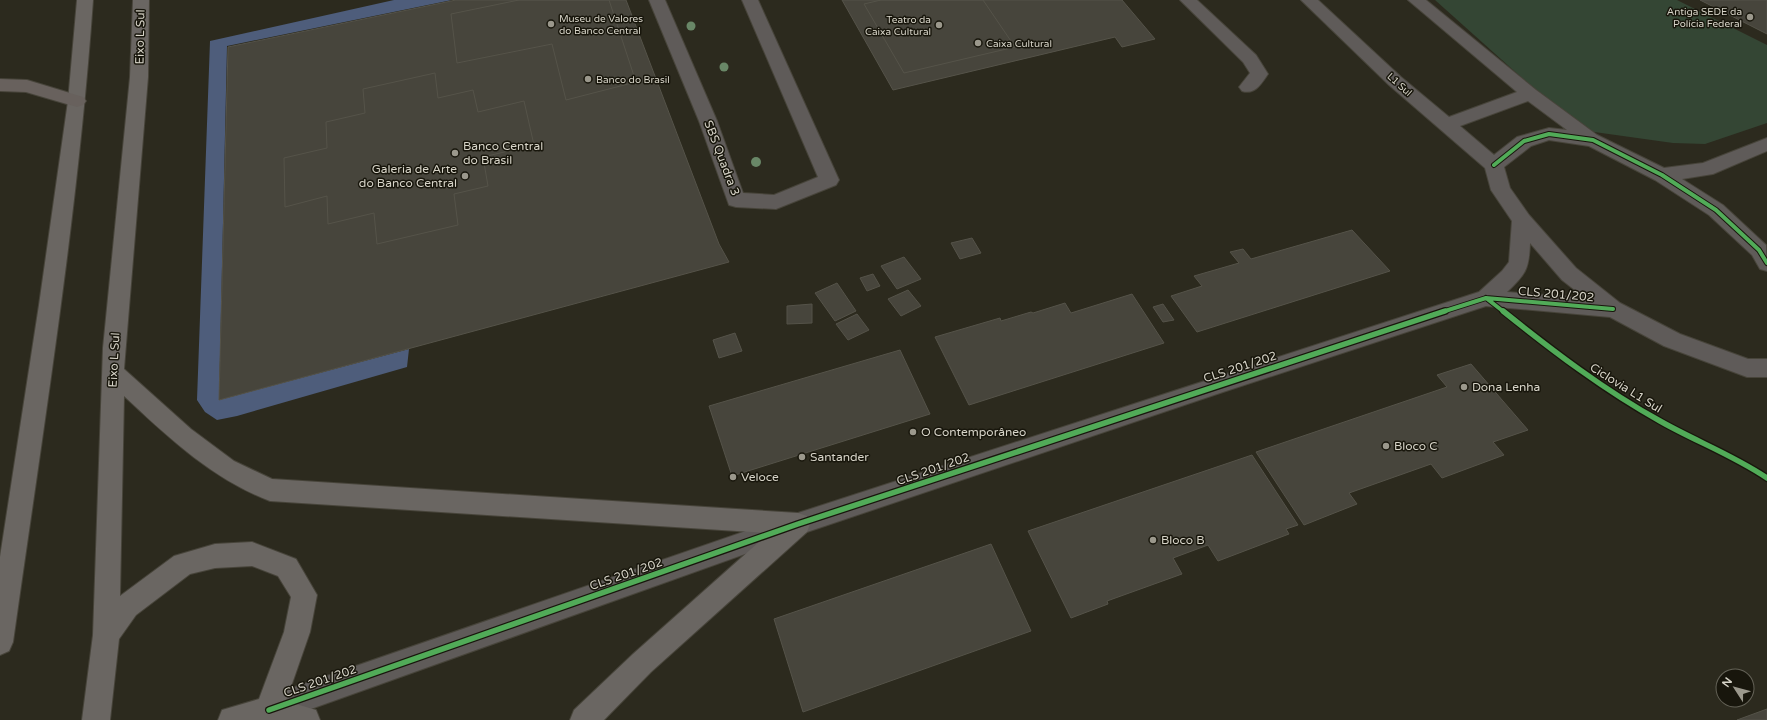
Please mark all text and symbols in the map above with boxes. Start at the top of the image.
place label: Antiga SEDE da Polícia Federal [1667,6,1742,30]
street label: Eixo L Sul [133,9,147,65]
marker: Antiga SEDE da Polícia Federal [1745,12,1755,22]
place label: Museu de Valores do Banco Central [559,13,643,37]
place label: Teatro da Caixa Cultural [865,14,931,38]
marker: Museu de Valores do Banco Central [546,19,556,29]
marker: Teatro da Caixa Cultural [934,20,944,30]
marker: Caixa Cultural [973,38,983,48]
place label: Caixa Cultural [986,38,1052,50]
street label: L1 Sul [1384,70,1414,99]
marker: Banco do Brasil [583,74,593,84]
place label: Banco do Brasil [596,74,670,86]
street label: SBS Quadra 3 [701,118,743,198]
place label: Banco Central do Brasil [463,139,543,167]
marker: Banco Central do Brasil [450,148,460,158]
place label: Galeria de Arte do Banco Central [359,162,457,190]
marker: Galeria de Arte do Banco Central [460,171,470,181]
street label: CLS 201/202 [1517,284,1595,304]
street label: Eixo L Sul [106,332,122,388]
street label: CLS 201/202 [1202,349,1278,385]
street label: Ciclovia L1 Sul [1587,360,1665,416]
place label: Dona Lenha [1472,380,1540,394]
marker: Dona Lenha [1459,382,1469,392]
place label: O Contemporâneo [921,425,1026,439]
marker: O Contemporâneo [908,427,918,437]
place label: Bloco C [1394,439,1438,453]
marker: Bloco C [1381,441,1391,451]
place label: Santander [810,450,869,464]
street label: CLS 201/202 [895,450,971,488]
marker: Santander [797,452,807,462]
place label: Veloce [741,470,779,484]
marker: Veloce [728,472,738,482]
place label: Bloco B [1161,533,1205,547]
marker: Bloco B [1148,535,1158,545]
street label: CLS 201/202 [588,555,664,593]
street label: CLS 201/202 [282,662,358,700]
north arrow [1715,668,1755,708]
text: N [1719,675,1735,690]

